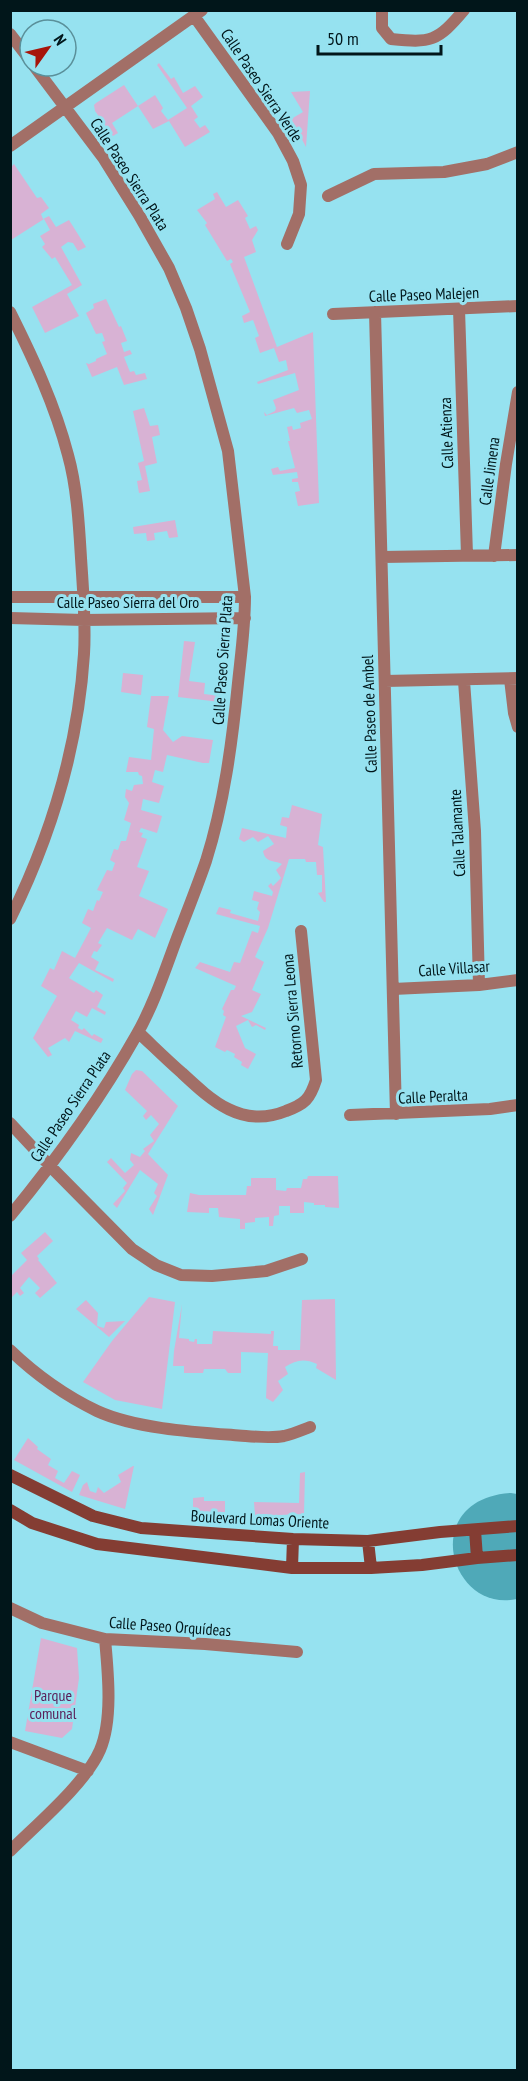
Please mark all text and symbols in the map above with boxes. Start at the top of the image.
north arrow [18,18,78,78]
scale bar [318,18,441,56]
street label: Calle Paseo Sierra Verde [217,24,307,146]
text: 50 m [327,27,359,50]
text: N [50,30,71,49]
street label: Calle Paseo Sierra Plata [86,114,174,234]
street label: Calle Paseo Malejen [369,282,479,306]
street label: Calle Atienza [435,397,457,469]
street label: Calle Jimena [474,436,504,506]
street label: Calle Paseo Sierra del Oro [57,592,199,612]
street label: Calle Paseo Sierra Plata [207,594,237,726]
street label: Calle Paseo de Ambel [357,654,381,773]
street label: Calle Talamante [445,789,469,877]
street label: Retorno Sierra Leona [277,953,307,1069]
street label: Calle Villasar [418,955,491,980]
street label: Calle Paseo Sierra Plata [25,1047,115,1165]
street label: Calle Peralta [398,1084,468,1108]
street label: Boulevard Lomas Oriente [190,1505,330,1533]
street label: Calle Paseo Orquídeas [108,1612,232,1640]
park label: Parque comunal [30,1685,77,1723]

